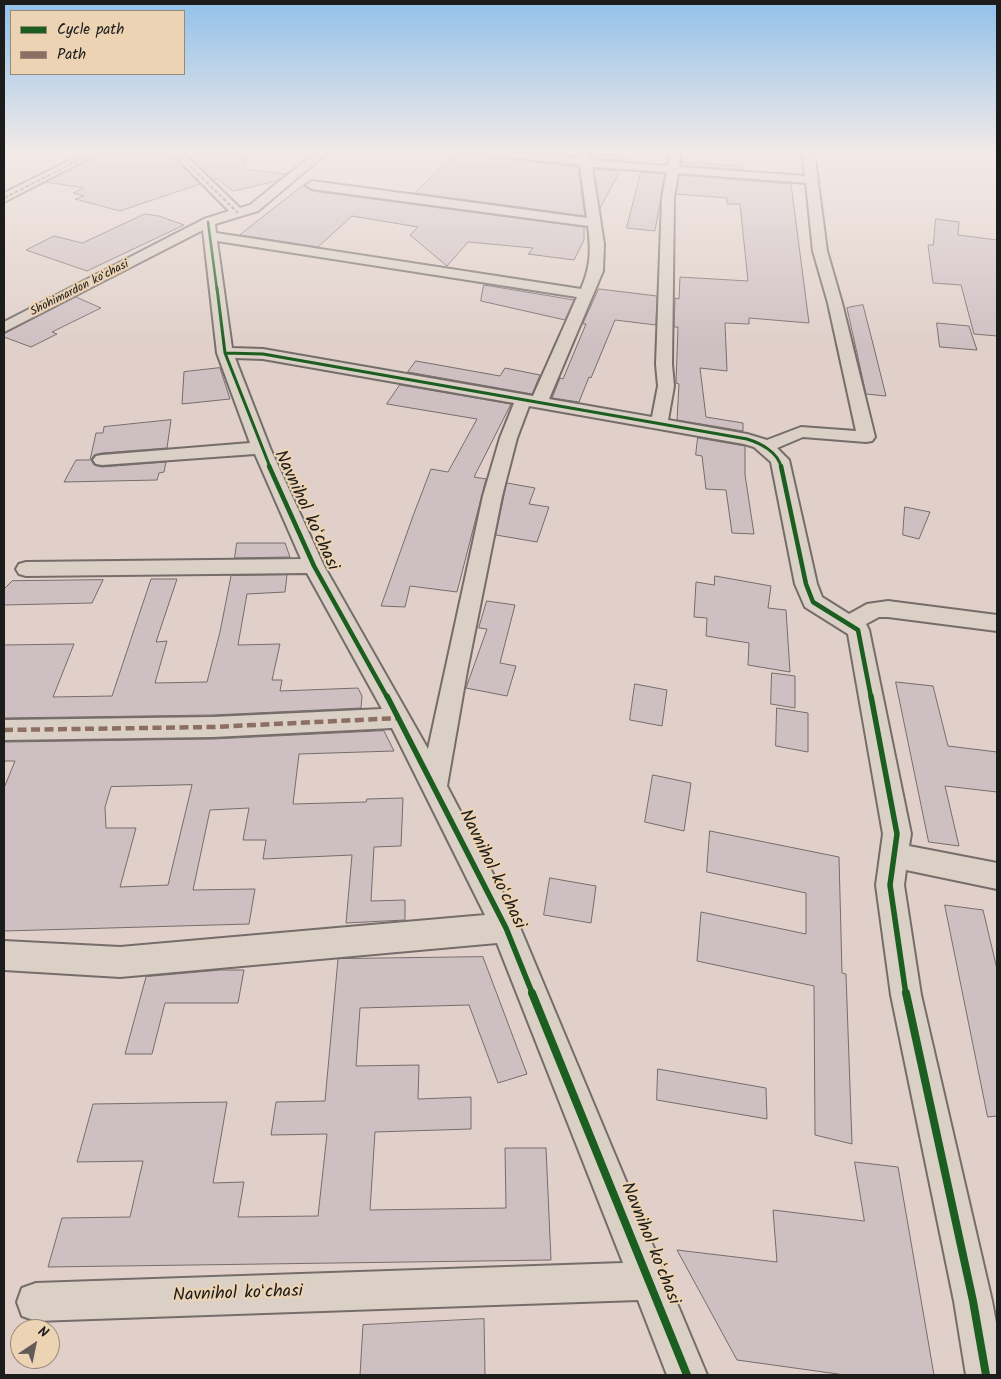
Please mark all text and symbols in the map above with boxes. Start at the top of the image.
legend [10,10,185,75]
text: Cycle path [57,18,124,42]
text: Path [57,43,86,67]
street label: Shohimardon koʻchasi [28,258,132,320]
street label: Navnihol koʻchasi [268,447,342,575]
street label: Navnihol koʻchasi [453,807,529,933]
street label: Navnihol koʻchasi [615,1180,683,1308]
street label: Navnihol koʻchasi [173,1282,303,1308]
north arrow [10,1319,60,1369]
text: N [33,1321,53,1344]

